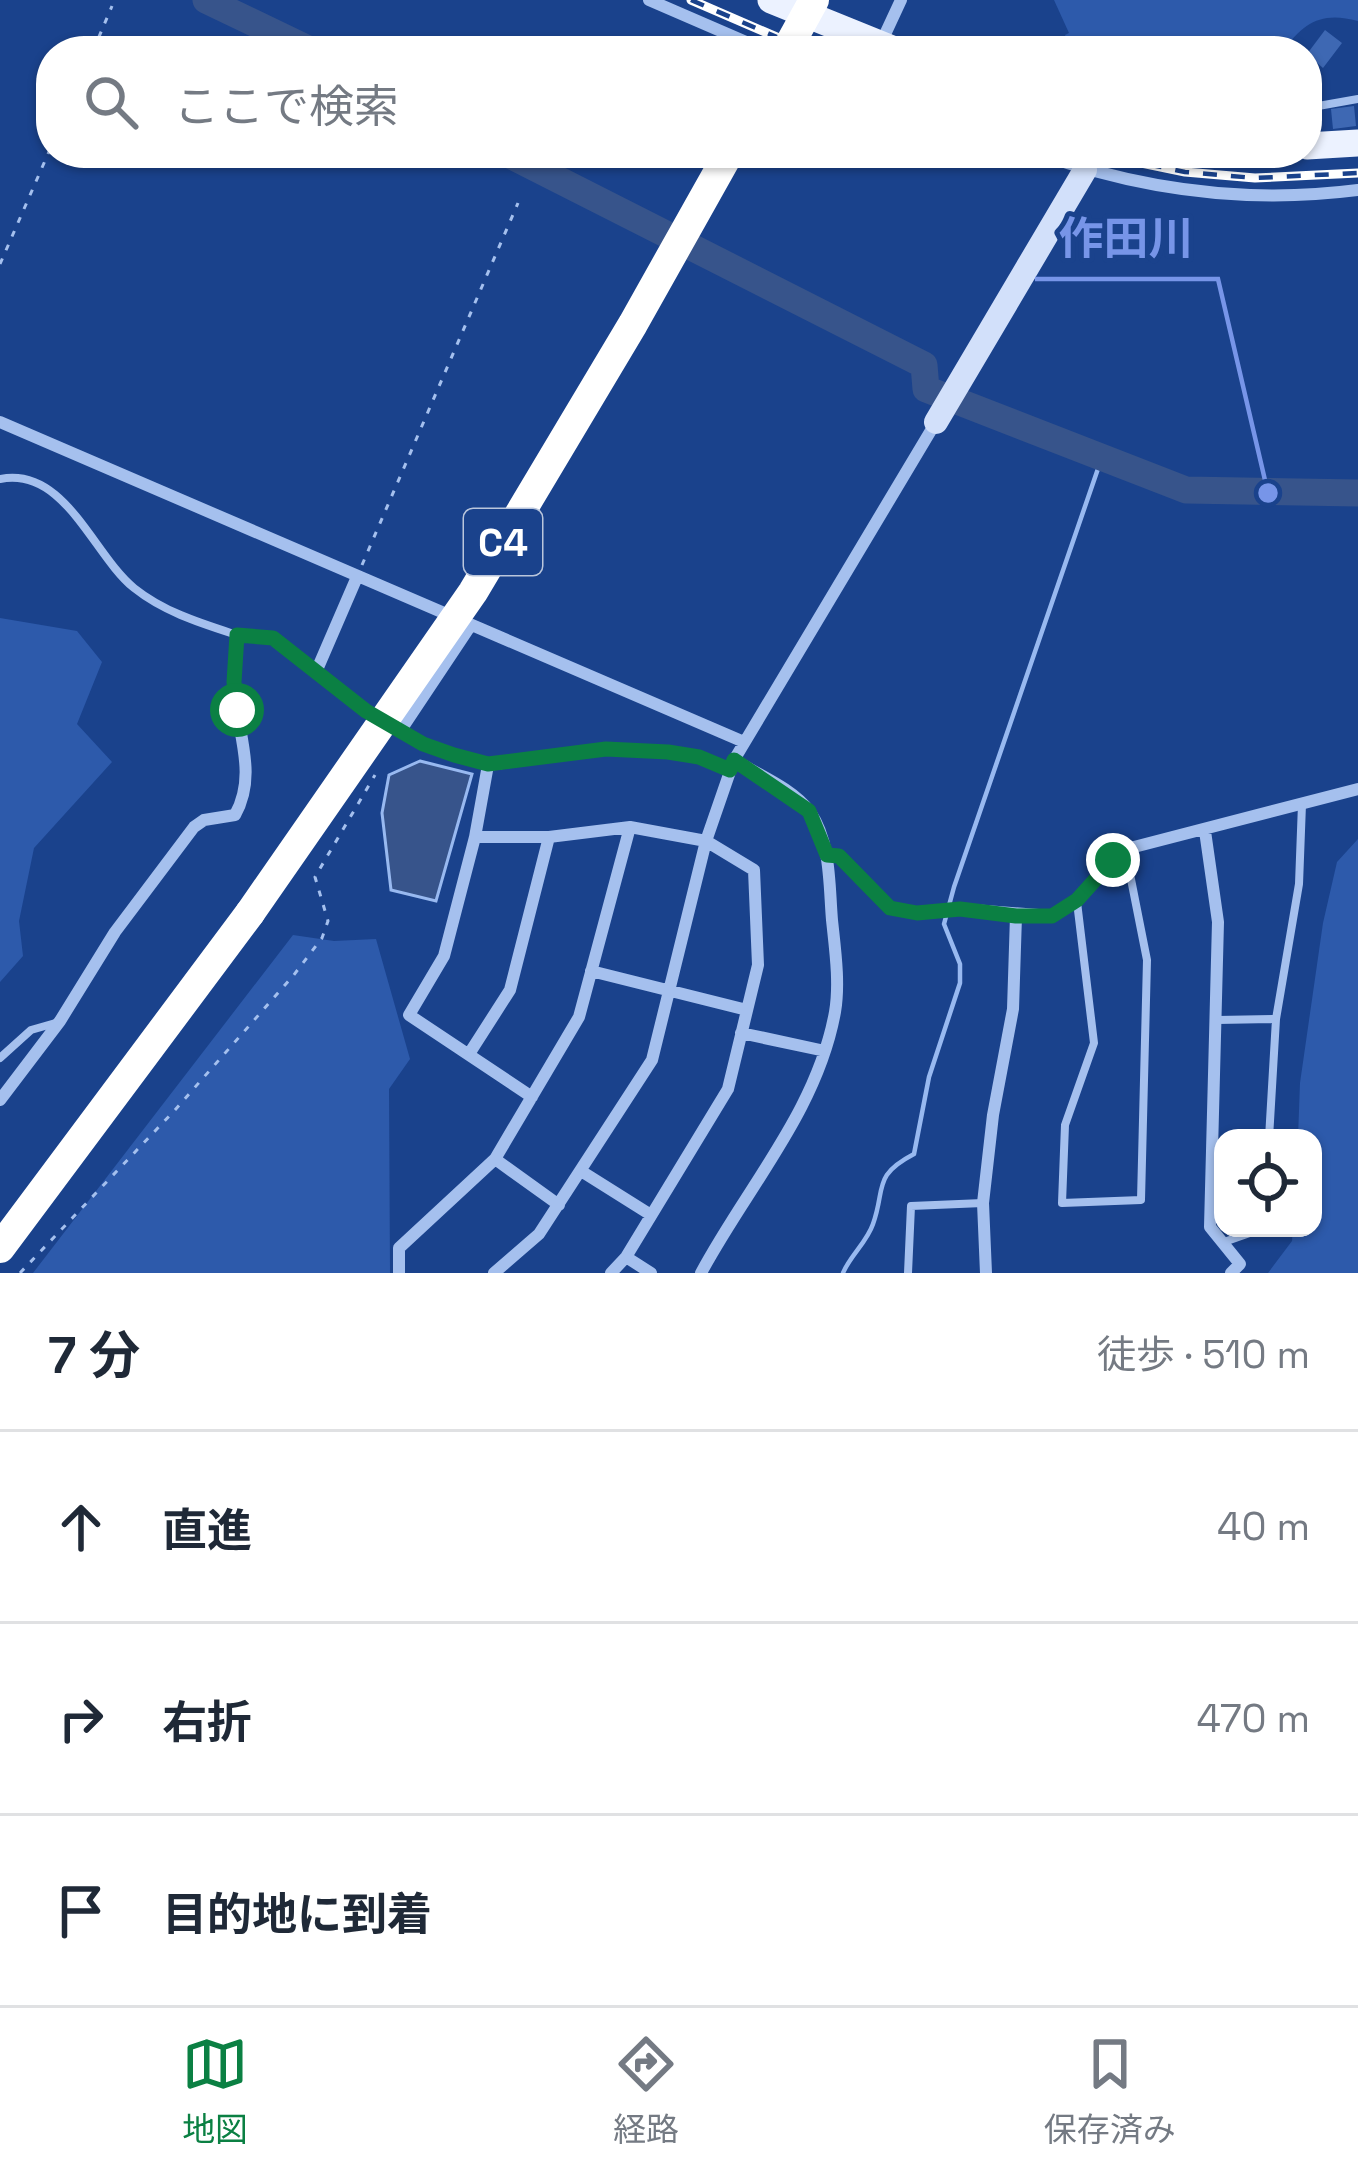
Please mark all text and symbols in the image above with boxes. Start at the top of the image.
search box [36,36,1322,168]
icon: search [78,69,144,135]
text: ここで検索 [174,78,399,135]
callout: 作田川 [1035,198,1218,279]
text: 作田川 [1058,210,1194,267]
road number: C4 [464,509,542,575]
route start [210,683,264,737]
route end [1086,833,1140,887]
map controls [1214,1129,1322,1237]
button: locate [1214,1129,1322,1237]
text: 7 分 [48,1323,140,1388]
text: 徒歩 · 510 m [1097,1330,1310,1379]
icon: ahead [48,1494,114,1560]
text: 直進 [162,1502,252,1559]
text: 40 m [1217,1502,1310,1551]
icon: right [48,1686,114,1752]
text: 右折 [162,1694,252,1751]
text: 470 m [1197,1694,1310,1743]
icon: arrive [48,1878,114,1944]
text: 目的地に到着 [162,1886,432,1943]
tab: 地図 [182,2031,248,2151]
tab: 経路 [613,2031,679,2151]
tab: 保存済み [1044,2031,1176,2151]

